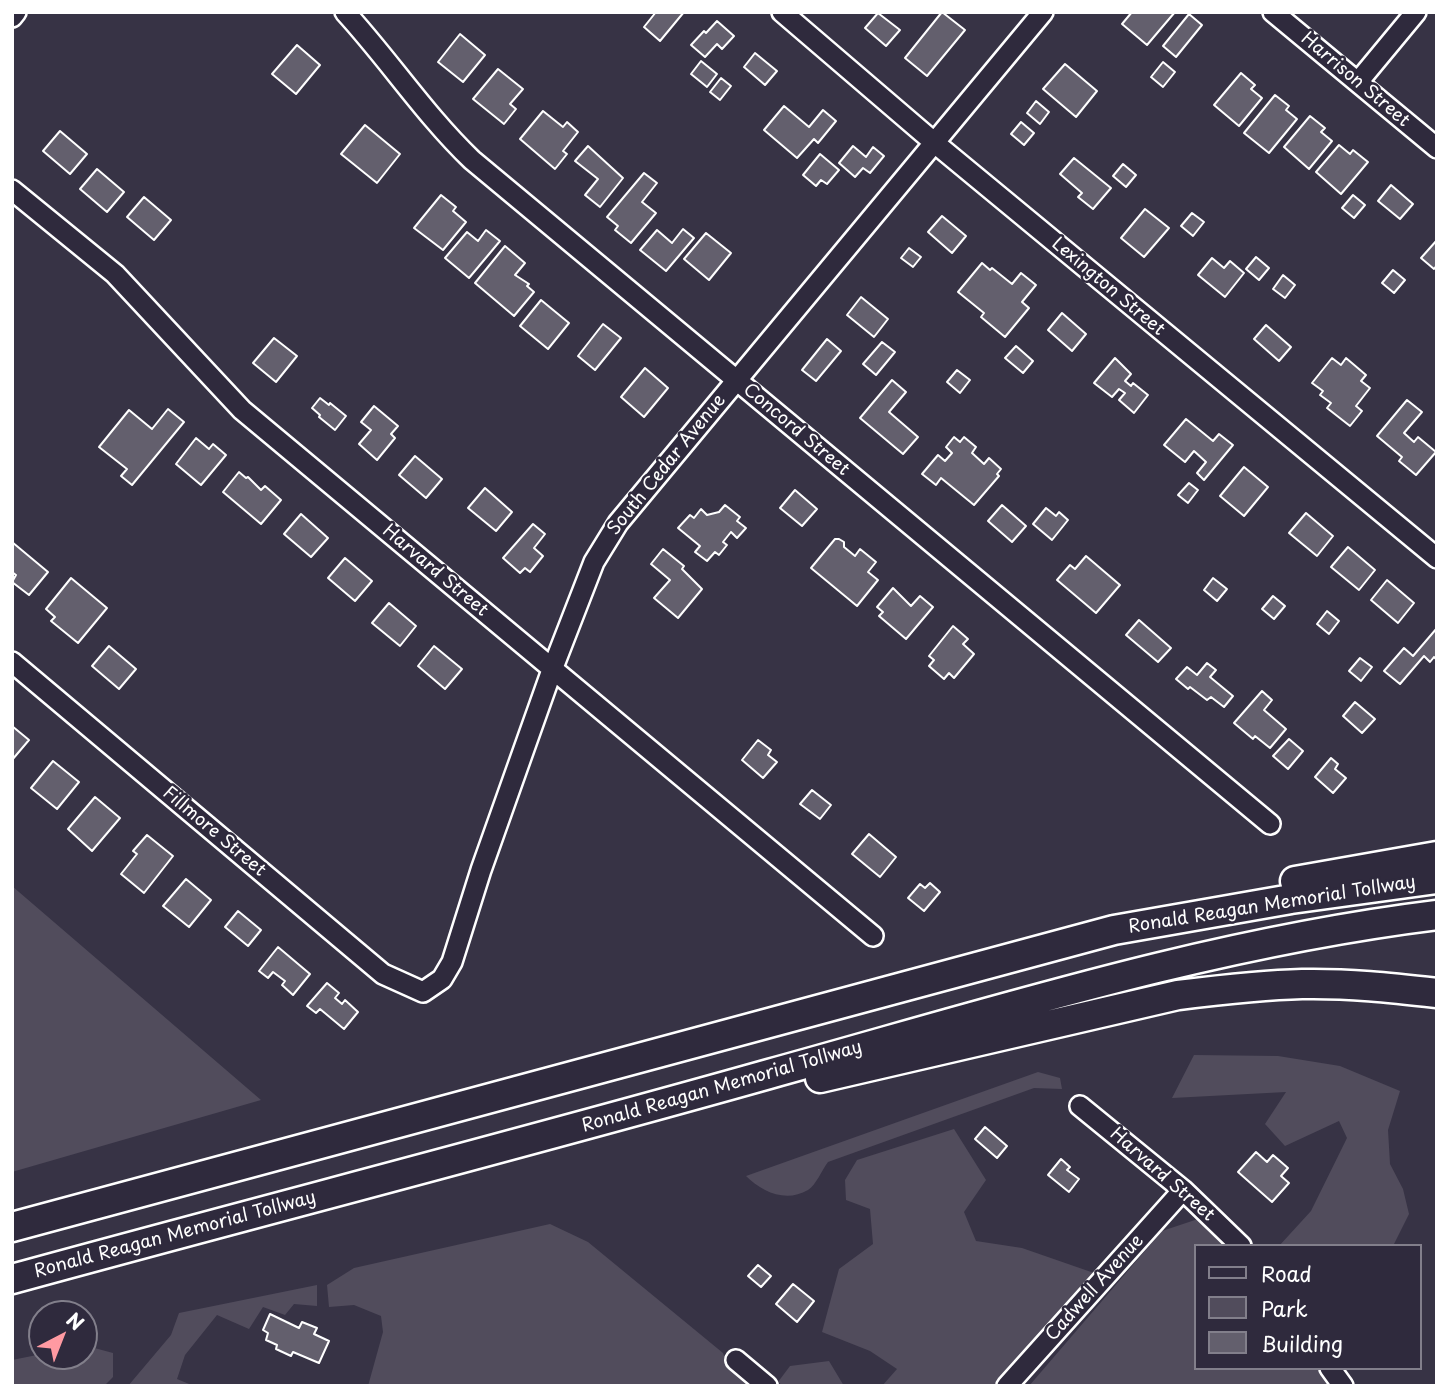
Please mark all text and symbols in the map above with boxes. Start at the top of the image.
street label: Harrison Street [1296,28,1414,132]
street label: Lexington Street [1047,233,1169,341]
street label: Concord Street [738,379,854,481]
street label: South Cedar Avenue [604,390,730,540]
street label: Harvard Street [378,520,492,622]
street label: Fillmore Street [158,783,270,881]
street label: Ronald Reagan Memorial Tollway [1127,872,1417,938]
street label: Ronald Reagan Memorial Tollway [579,1037,865,1137]
street label: Harvard Street [1105,1124,1219,1226]
street label: Ronald Reagan Memorial Tollway [32,1187,318,1283]
street label: Cadwell Avenue [1042,1230,1148,1346]
legend [1194,1244,1421,1370]
text: Road [1261,1257,1312,1289]
text: Park [1261,1292,1308,1324]
north arrow [28,1300,98,1370]
text: N [61,1305,91,1336]
text: Building [1261,1327,1343,1359]

